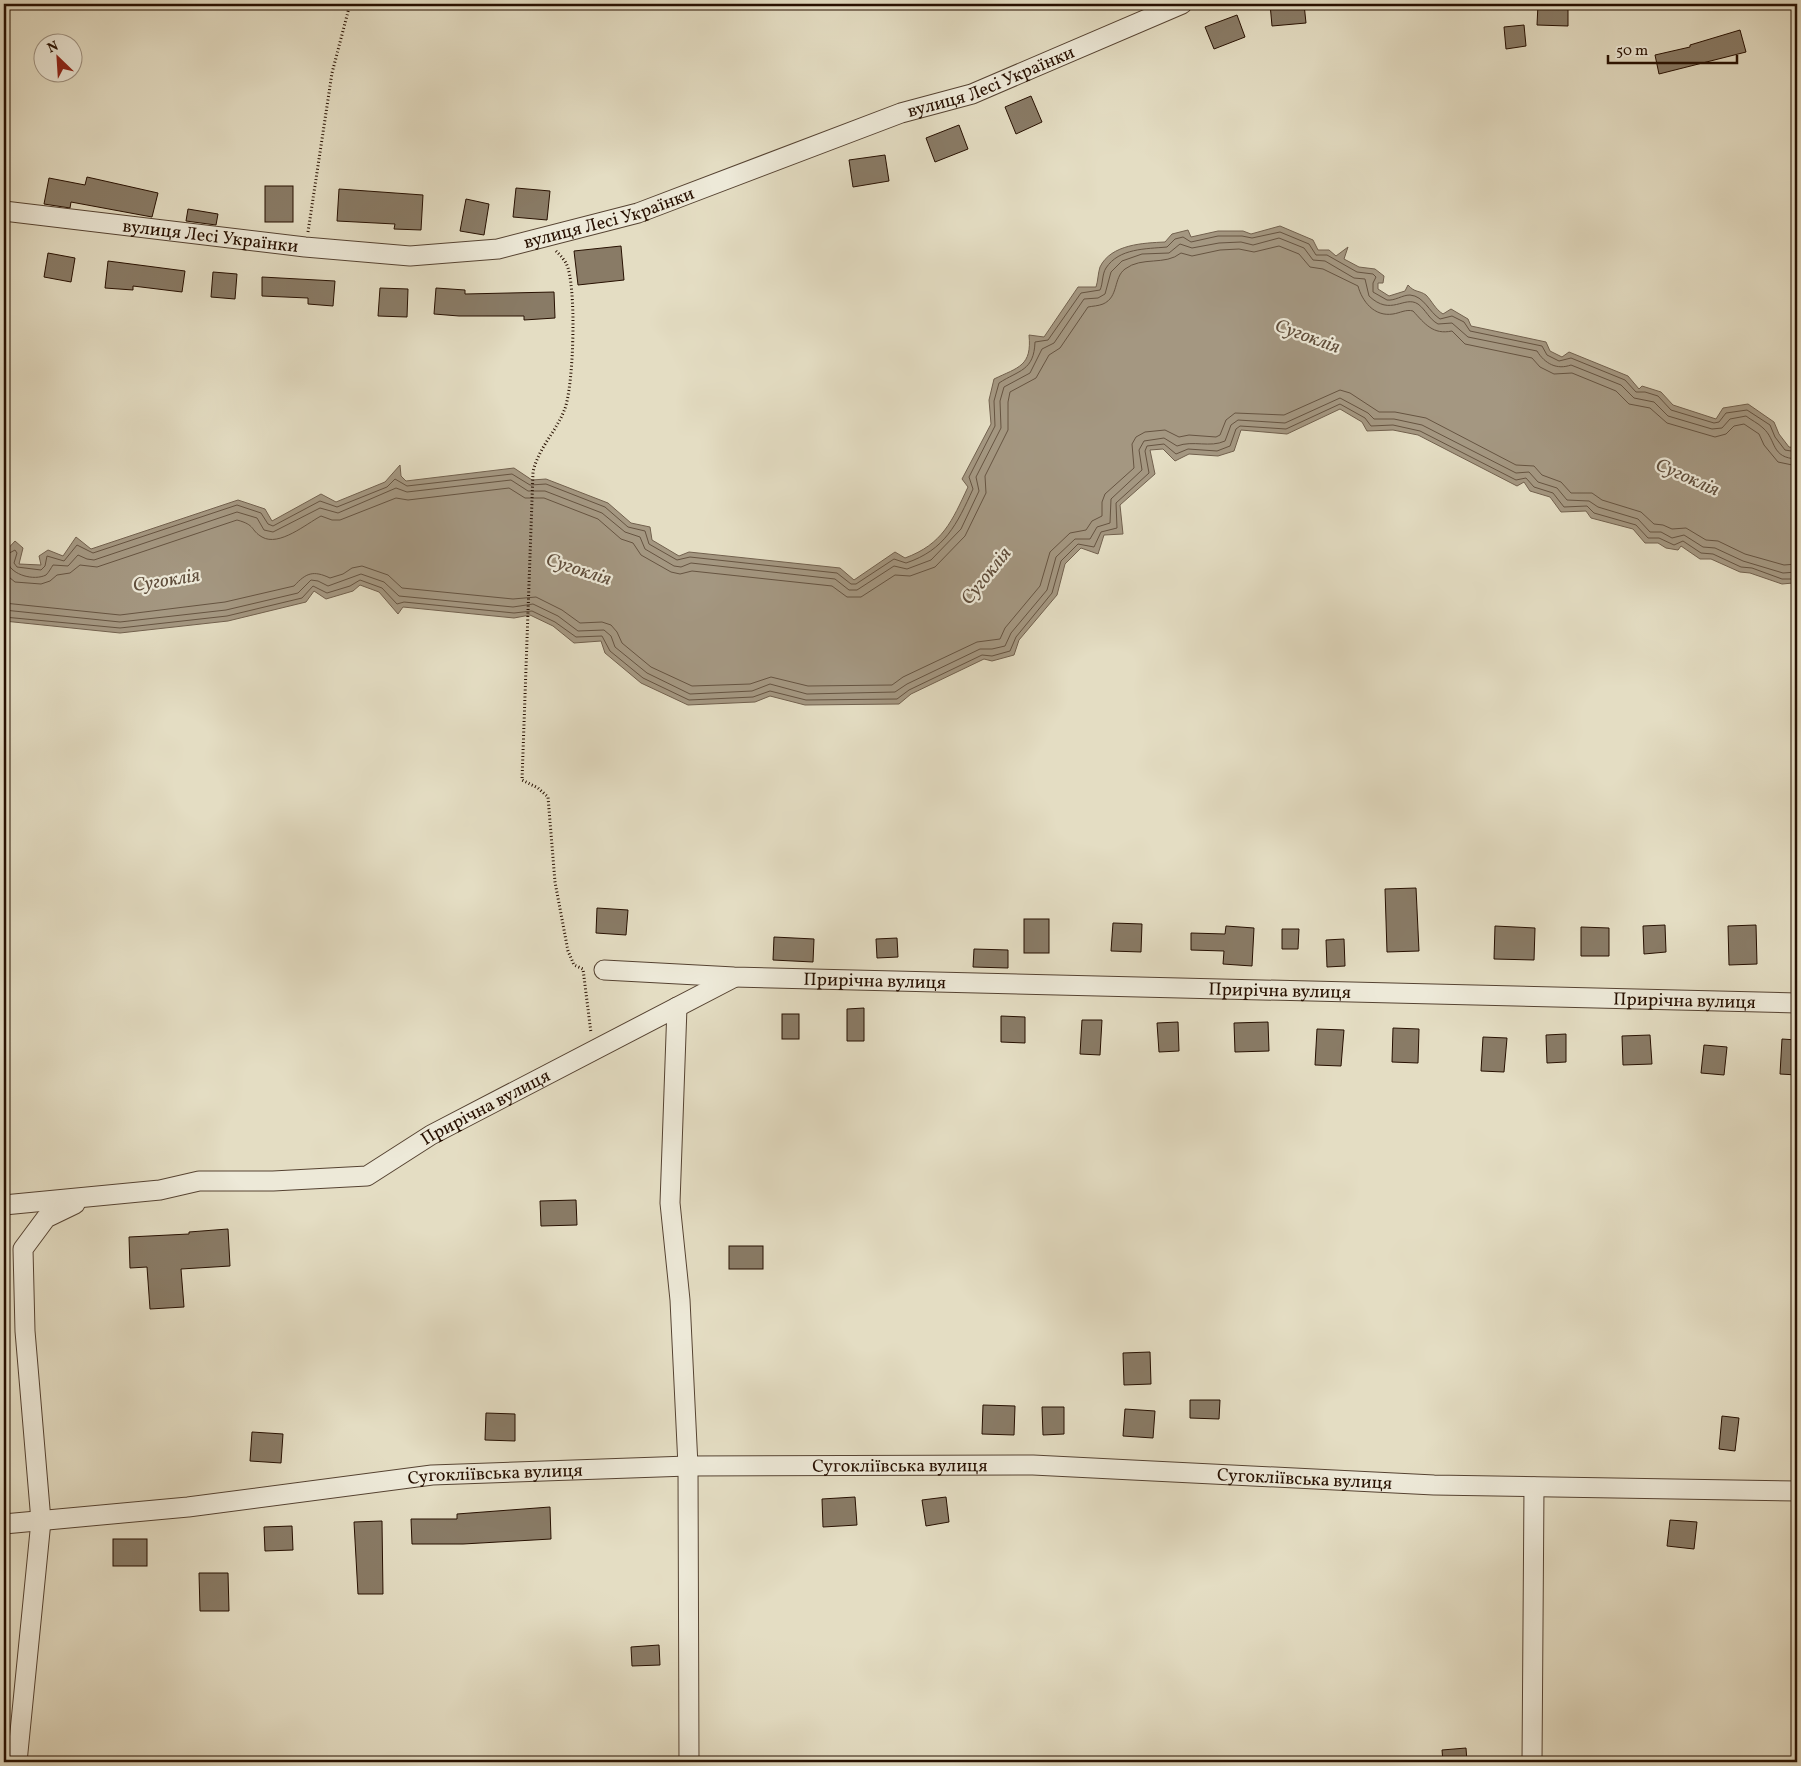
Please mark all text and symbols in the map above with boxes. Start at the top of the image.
north arrow [32,32,82,82]
scale bar [1608,32,1737,64]
text: N [45,37,62,58]
street label: вулиця Лесі Українки [905,41,1079,125]
text: 50 m [1616,41,1648,62]
street label: вулиця Лесі Українки [521,182,698,256]
street label: вулиця Лесі Українки [121,214,300,260]
water label: Сугоклія [1271,313,1344,361]
water label: Сугоклія [1651,452,1724,504]
water label: Сугоклія [955,542,1018,611]
water label: Сугоклія [542,547,615,593]
water label: Сугоклія [131,563,202,599]
street label: Прирічна вулиця [803,968,946,996]
street label: Прирічна вулиця [1208,978,1351,1006]
street label: Прирічна вулиця [1613,988,1756,1016]
street label: Прирічна вулиця [416,1064,555,1152]
street label: Сугокліївська вулиця [812,1454,988,1480]
street label: Сугокліївська вулиця [406,1459,583,1492]
street label: Сугокліївська вулиця [1216,1463,1393,1497]

